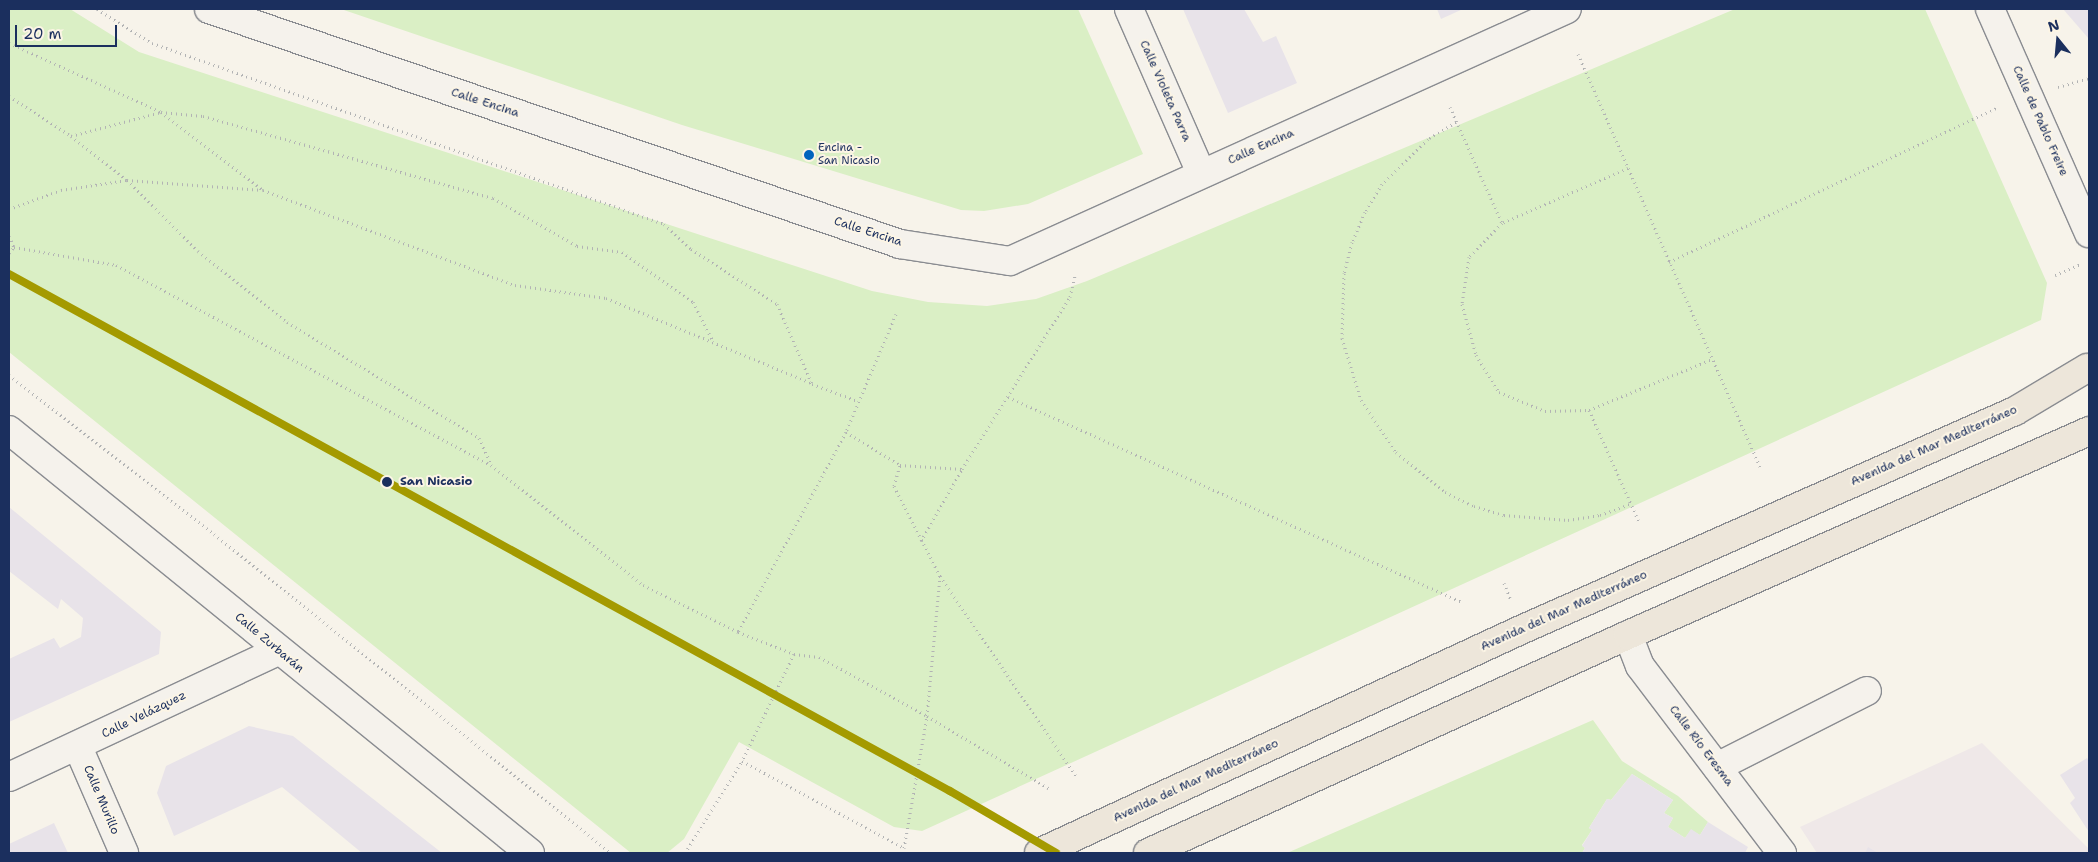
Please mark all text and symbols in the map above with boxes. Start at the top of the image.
scale bar [18,15,120,47]
north arrow [2033,15,2083,65]
text: N [2046,15,2062,36]
text: 20 m [23,24,62,44]
street label: Calle Violeta Parra [1136,38,1194,144]
street label: Calle de Pablo Freire [2009,64,2071,178]
street label: Calle Encina [449,85,521,121]
street label: Calle Encina [1226,126,1296,168]
place label: Encina - San Nicasio [818,142,880,168]
marker: Encina - San Nicasio [804,150,814,160]
street label: Calle Encina [832,214,904,250]
street label: Avenida del Mar Mediterráneo [1848,403,2020,489]
marker: San Nicasio [378,473,396,491]
place label: San Nicasio [400,475,472,489]
street label: Avenida del Mar Mediterráneo [1478,568,1650,654]
street label: Calle Zurbarán [232,610,306,676]
street label: Calle Velázquez [99,688,189,742]
street label: Calle Río Eresma [1666,703,1736,789]
street label: Avenida del Mar Mediterráneo [1111,736,1281,826]
street label: Calle Murillo [80,763,122,837]

